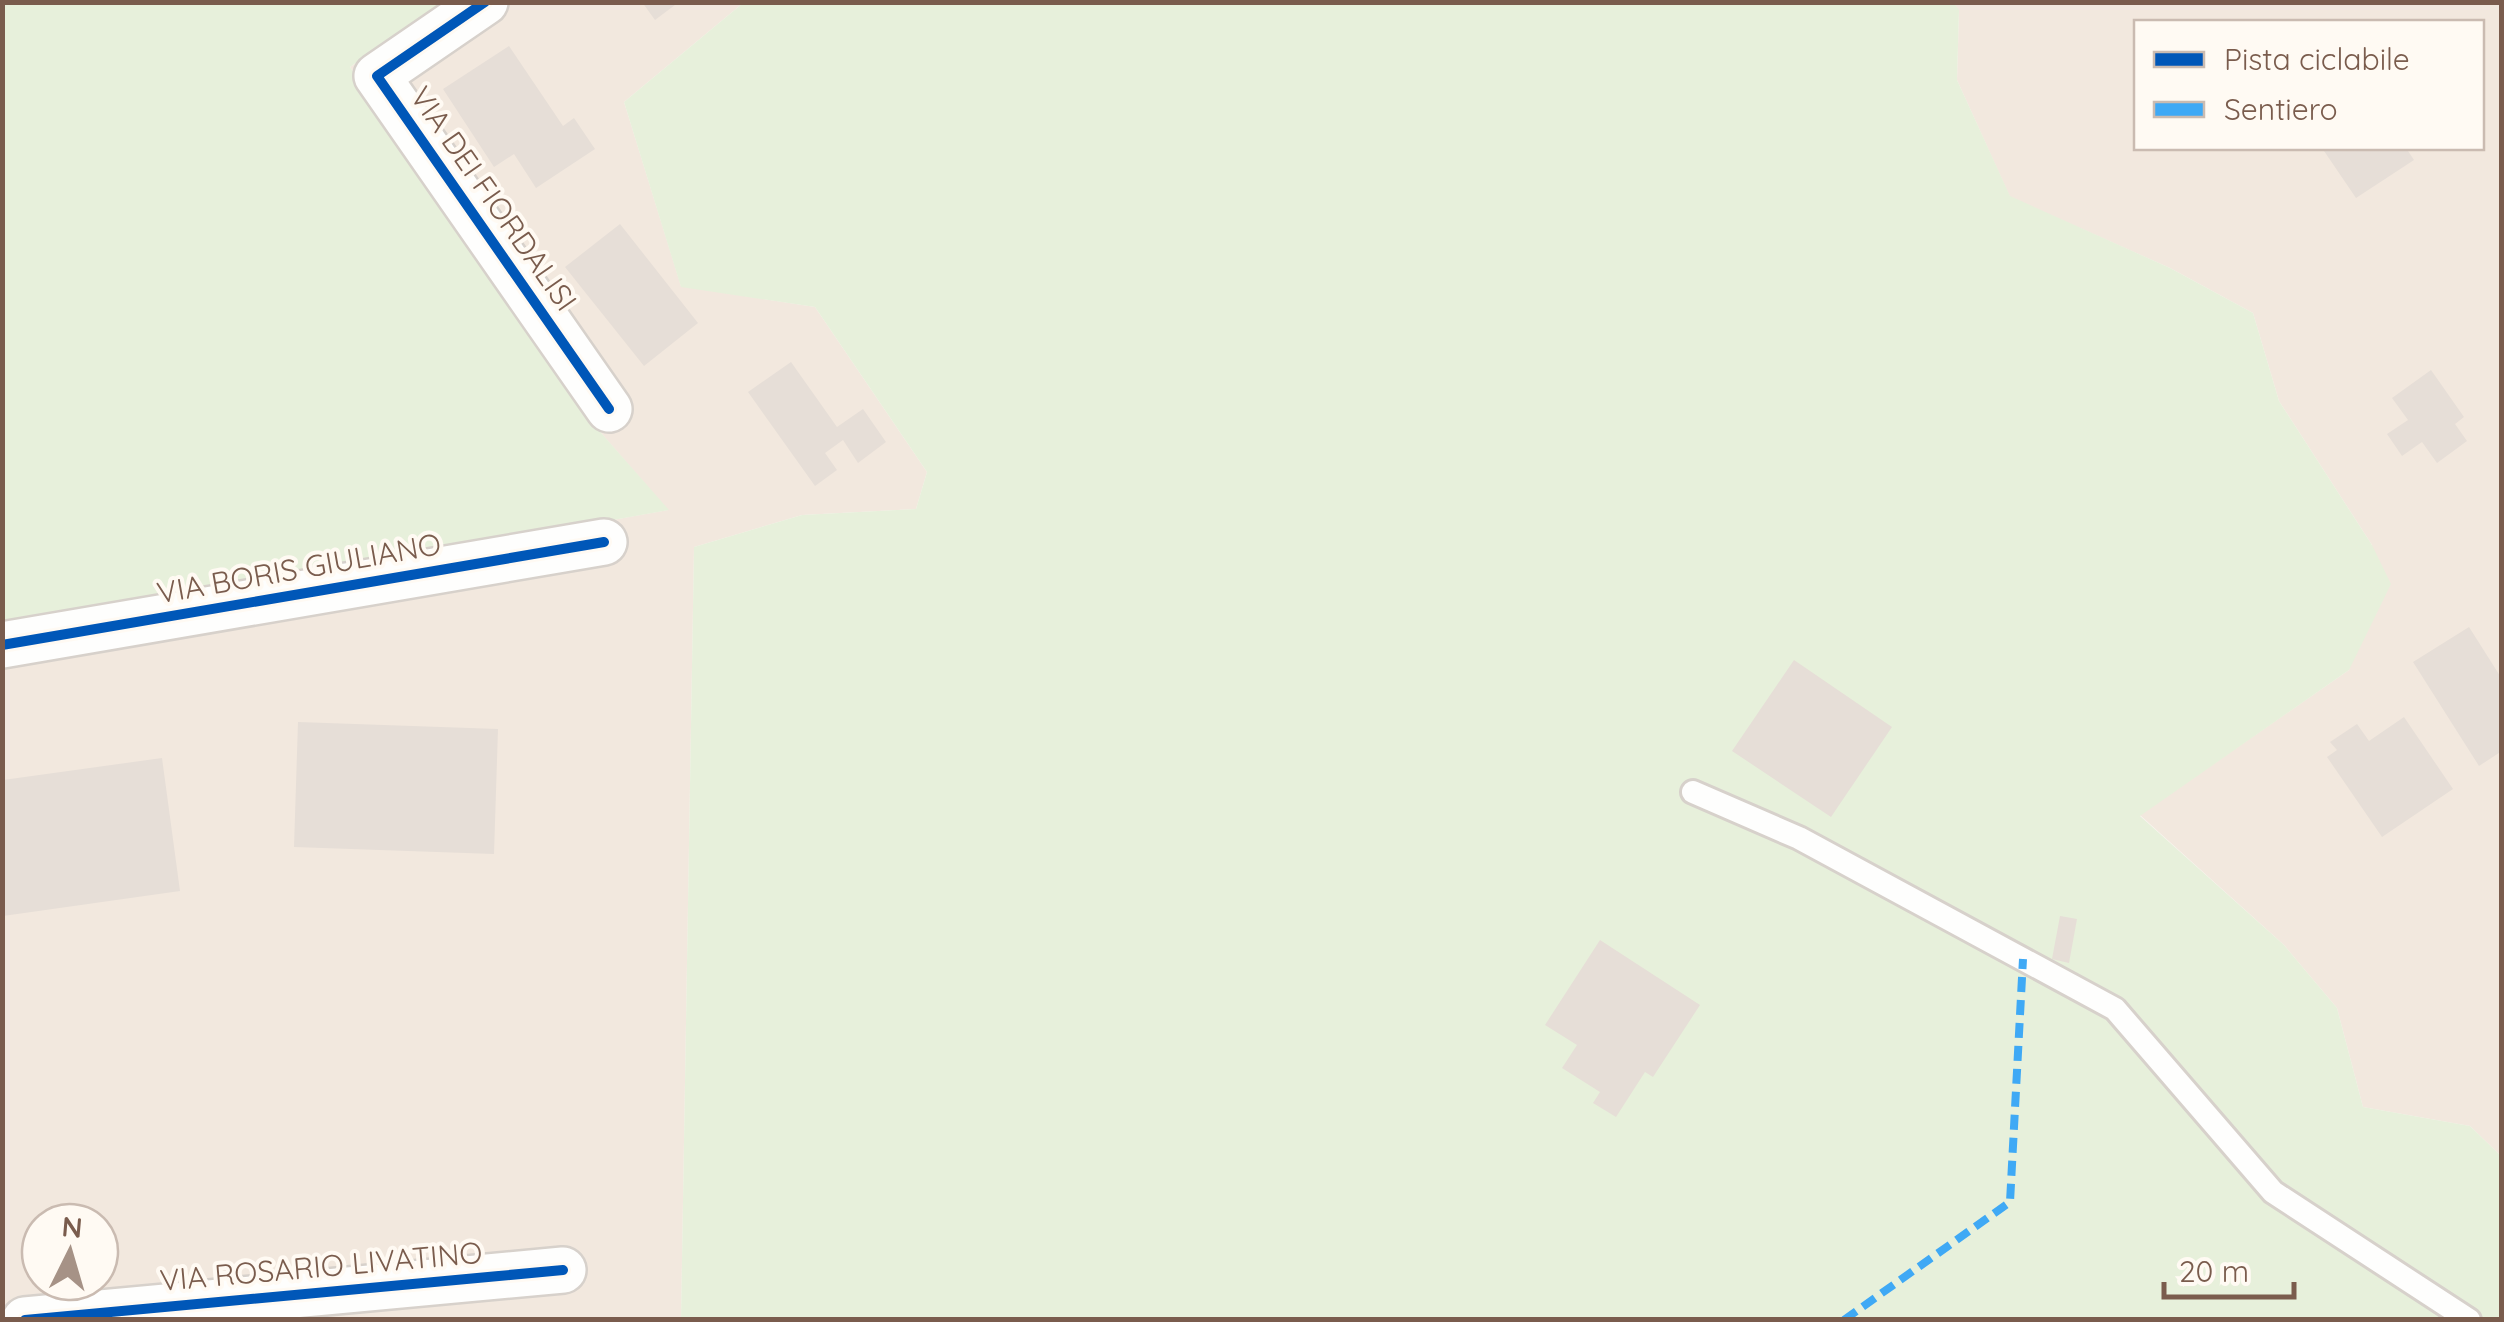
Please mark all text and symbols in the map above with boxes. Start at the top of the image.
legend [2134,20,2484,150]
text: Pista ciclabile [2224,40,2410,78]
street label: VIA DEI FIORDALISI [402,79,586,318]
text: Sentiero [2224,90,2338,128]
street label: VIA BORIS GIULIANO [154,524,444,612]
north arrow [20,1202,120,1302]
text: N [60,1208,84,1245]
street label: VIA ROSARIO LIVATINO [158,1233,484,1299]
scale bar [2164,1237,2294,1299]
text: 20 m [2179,1252,2249,1290]

